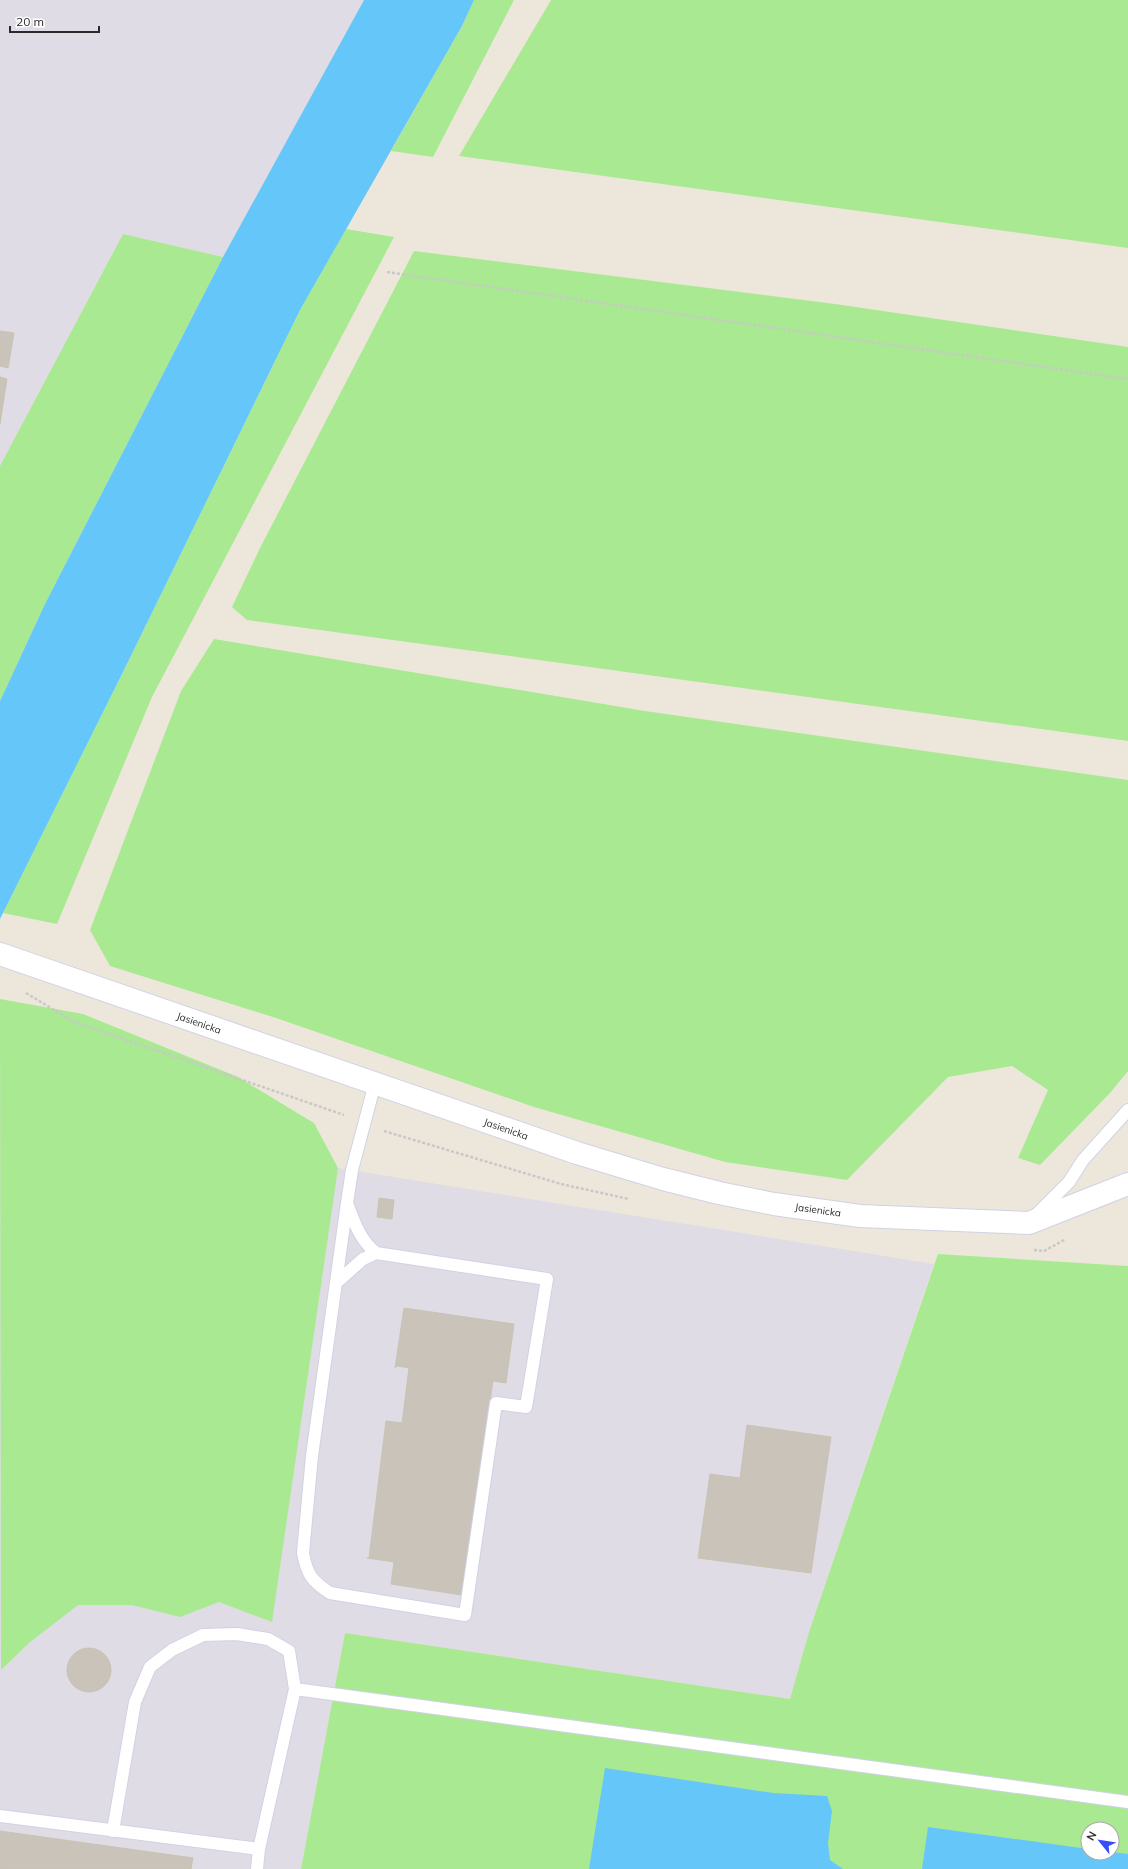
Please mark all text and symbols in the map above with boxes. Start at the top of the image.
scale bar [10,8,99,34]
text: 20 m [16,14,44,29]
street label: Jasienicka [175,1009,223,1037]
street label: Jasienicka [482,1115,530,1143]
street label: Jasienicka [794,1200,842,1220]
north arrow [1080,1821,1120,1861]
text: N [1083,1829,1099,1843]

